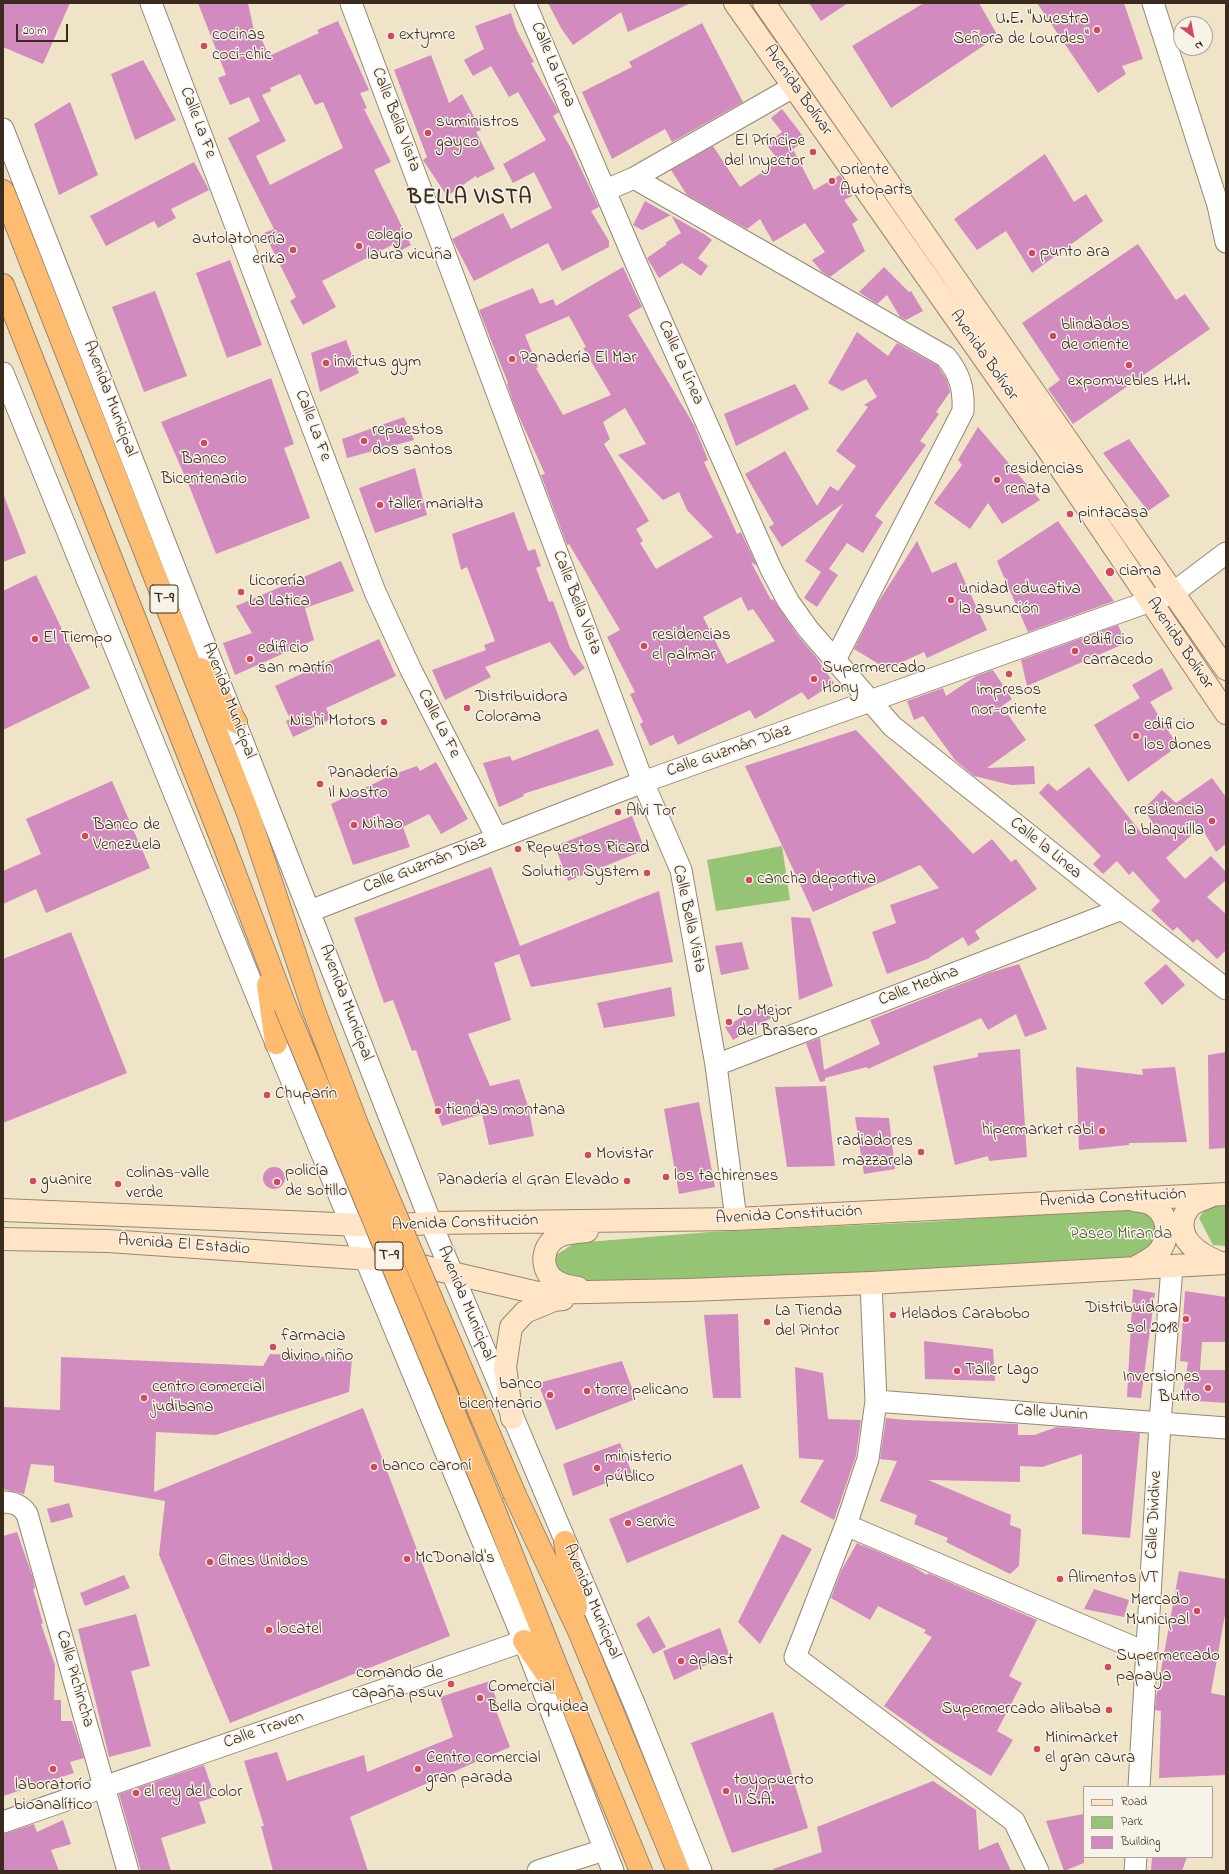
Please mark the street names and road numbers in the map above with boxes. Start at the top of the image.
street label: Calle La Línea [525,19,579,111]
street label: Avenida Bolívar [758,42,836,140]
street label: Calle Bella Vista [366,65,424,175]
street label: Calle La Fe [174,85,220,161]
street label: Avenida Bolívar [944,307,1022,405]
street label: Calle La Línea [652,318,708,408]
street label: Avenida Municipal [77,338,141,460]
street label: Calle La Fe [289,388,335,464]
street label: Calle Bella Vista [547,548,605,658]
road number: T-9 [150,585,178,613]
street label: Avenida Bolívar [1141,594,1217,694]
street label: Avenida Municipal [196,640,260,762]
street label: Calle La Fe [412,686,464,762]
street label: Calle Guzmán Díaz [664,721,794,783]
street label: Calle la Linea [1005,814,1085,884]
street label: Calle Guzmán Díaz [361,833,489,899]
street label: Calle Bella Vista [667,863,709,975]
street label: Avenida Municipal [313,942,377,1064]
street label: Calle Medina [876,962,962,1012]
street label: Avenida Constitución [1039,1185,1187,1213]
street label: Avenida Constitución [715,1202,863,1230]
street label: Avenida Constitución [391,1211,539,1237]
street label: Avenida El Estadio [117,1231,251,1261]
road number: T-9 [375,1242,403,1270]
street label: Avenida Municipal [432,1243,498,1365]
street label: Calle Junin [1013,1401,1089,1427]
street label: Calle Dividive [1142,1470,1168,1560]
street label: Avenida Municipal [558,1541,624,1663]
street label: Calle Pichincha [50,1628,98,1730]
street label: Calle Traven [221,1708,307,1754]

